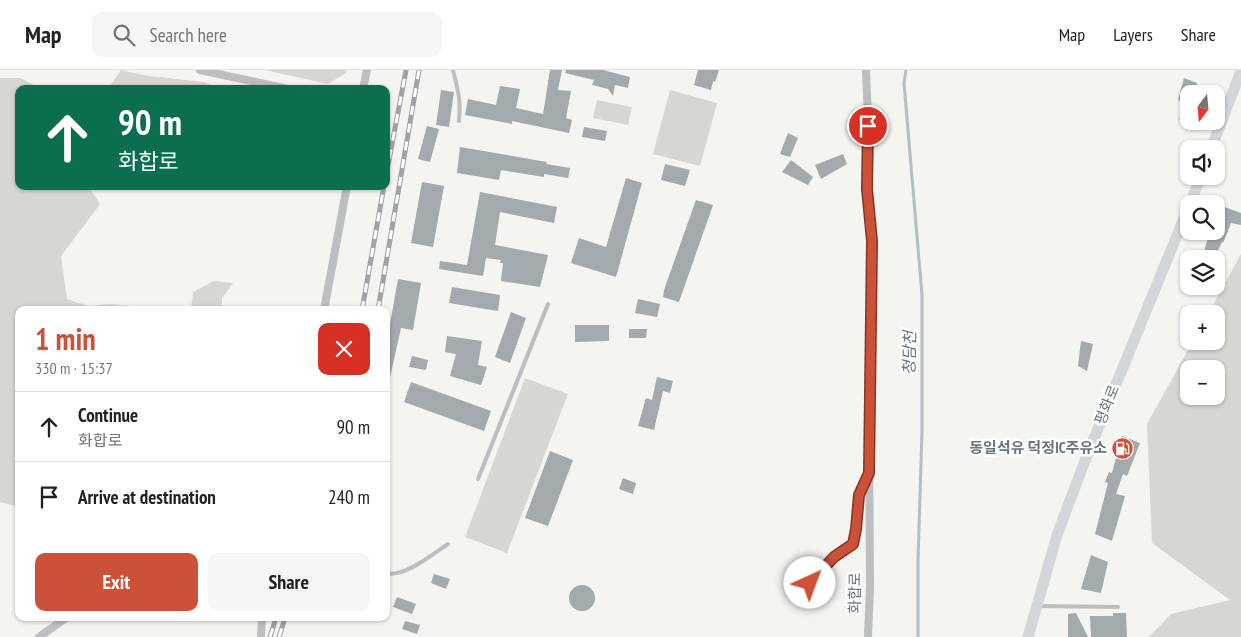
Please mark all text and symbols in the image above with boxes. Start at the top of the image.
search box [92,12,442,57]
text: Map [25,19,62,50]
icon: search [110,21,138,49]
text: Search here [150,23,227,47]
text: Map [1059,23,1085,46]
text: Layers [1113,23,1153,46]
text: Share [1181,23,1216,46]
north arrow [1180,85,1225,130]
map controls [1180,85,1225,405]
text: 90 m [118,99,182,145]
icon: ahead [35,105,100,170]
pin [847,105,889,147]
icon: arrive [854,112,882,140]
button: sound [1180,140,1225,185]
text: 화합로 [118,147,179,175]
button: search [1180,195,1225,240]
button: layers [1180,250,1225,295]
button: + [1180,305,1225,350]
text: 1 min [35,319,96,358]
button: close [318,323,370,375]
water label: 청담천 [899,328,919,375]
text: 330 m · 15:37 [35,358,113,378]
button: − [1180,360,1225,405]
street label: 평화로 [1090,382,1123,428]
text: Continue [78,403,138,427]
icon: ahead [35,413,63,441]
text: 90 m [337,415,370,439]
text: 화합로 [78,430,122,450]
fuel station icon: 동일석유 덕정IC주유소 [1111,436,1135,460]
place label: 동일석유 덕정IC주유소 [969,438,1107,457]
icon: arrive [35,483,63,511]
text: Arrive at destination [78,485,216,509]
text: 240 m [328,485,370,509]
button: Exit [35,553,198,611]
button: Share [208,553,370,611]
position arrow [783,556,835,608]
street label: 화합로 [845,572,864,614]

